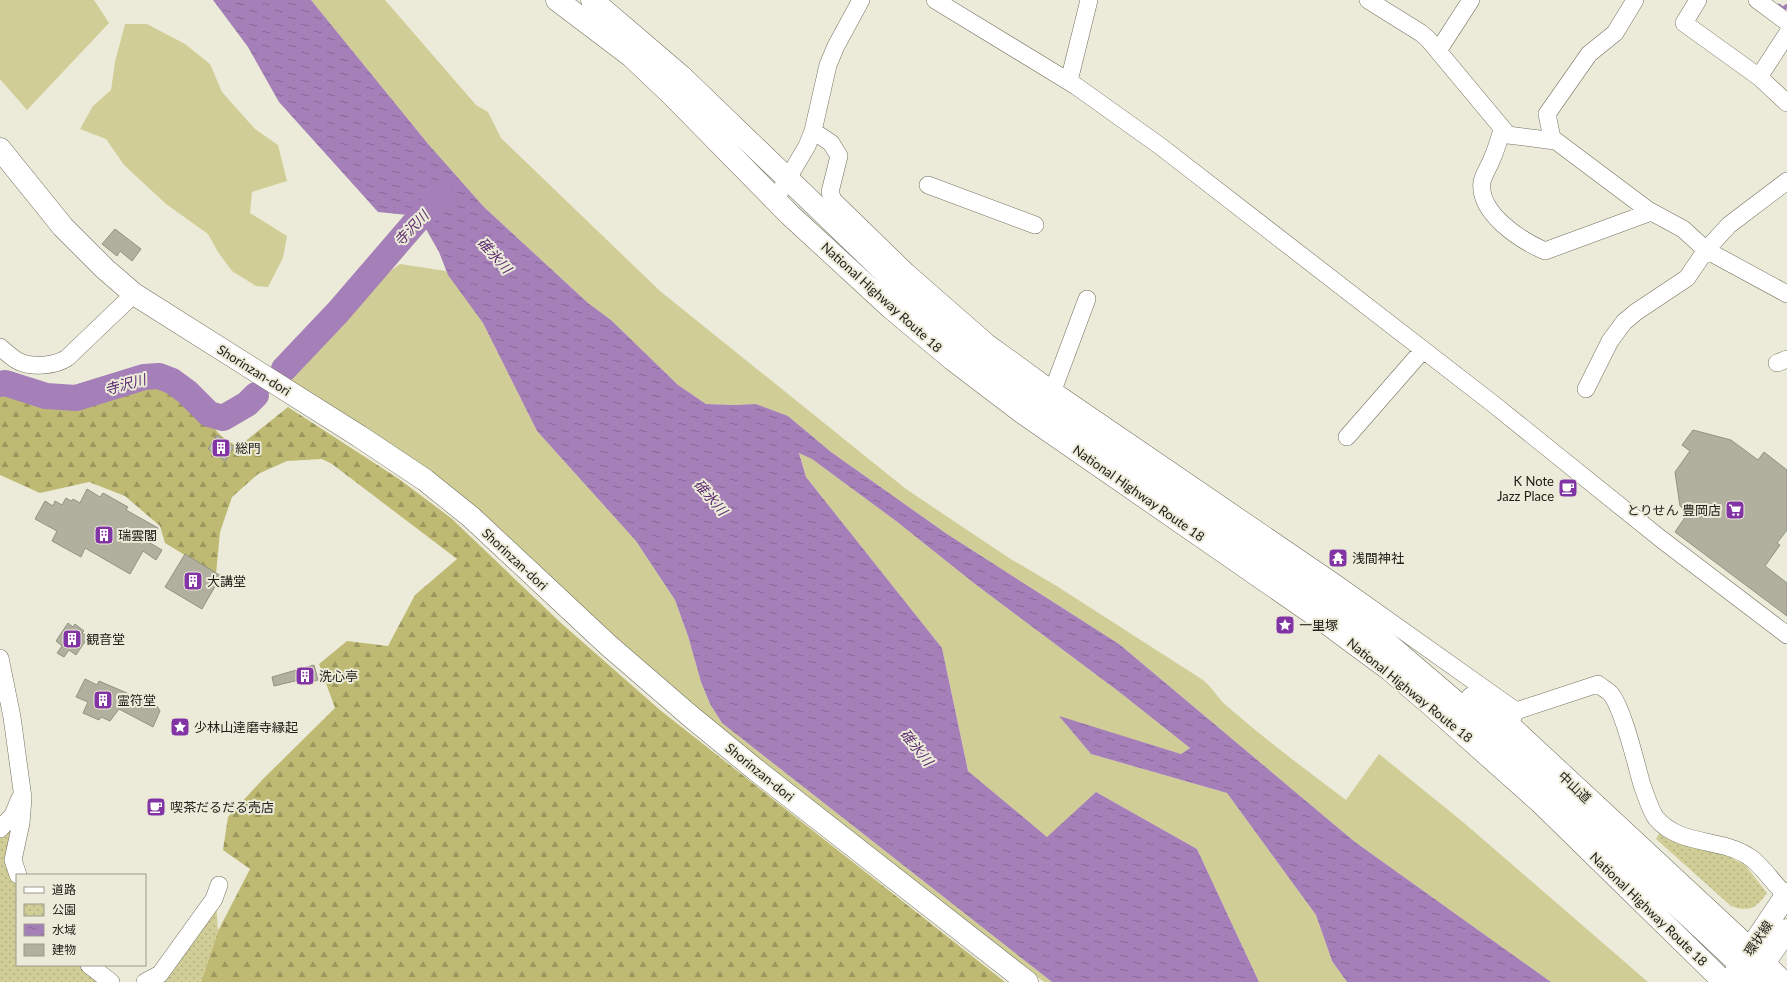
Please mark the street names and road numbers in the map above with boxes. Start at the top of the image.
street label: National Highway Route 18 [818,239,946,355]
street label: Shorinzan-dori [214,341,294,399]
street label: National Highway Route 18 [1070,441,1208,545]
street label: Shorinzan-dori [479,525,551,593]
street label: National Highway Route 18 [1344,634,1476,746]
street label: Shorinzan-dori [722,739,798,805]
street label: 中山道 [1555,768,1595,806]
street label: National Highway Route 18 [1587,849,1711,969]
street label: 環状線 [1740,917,1776,959]

